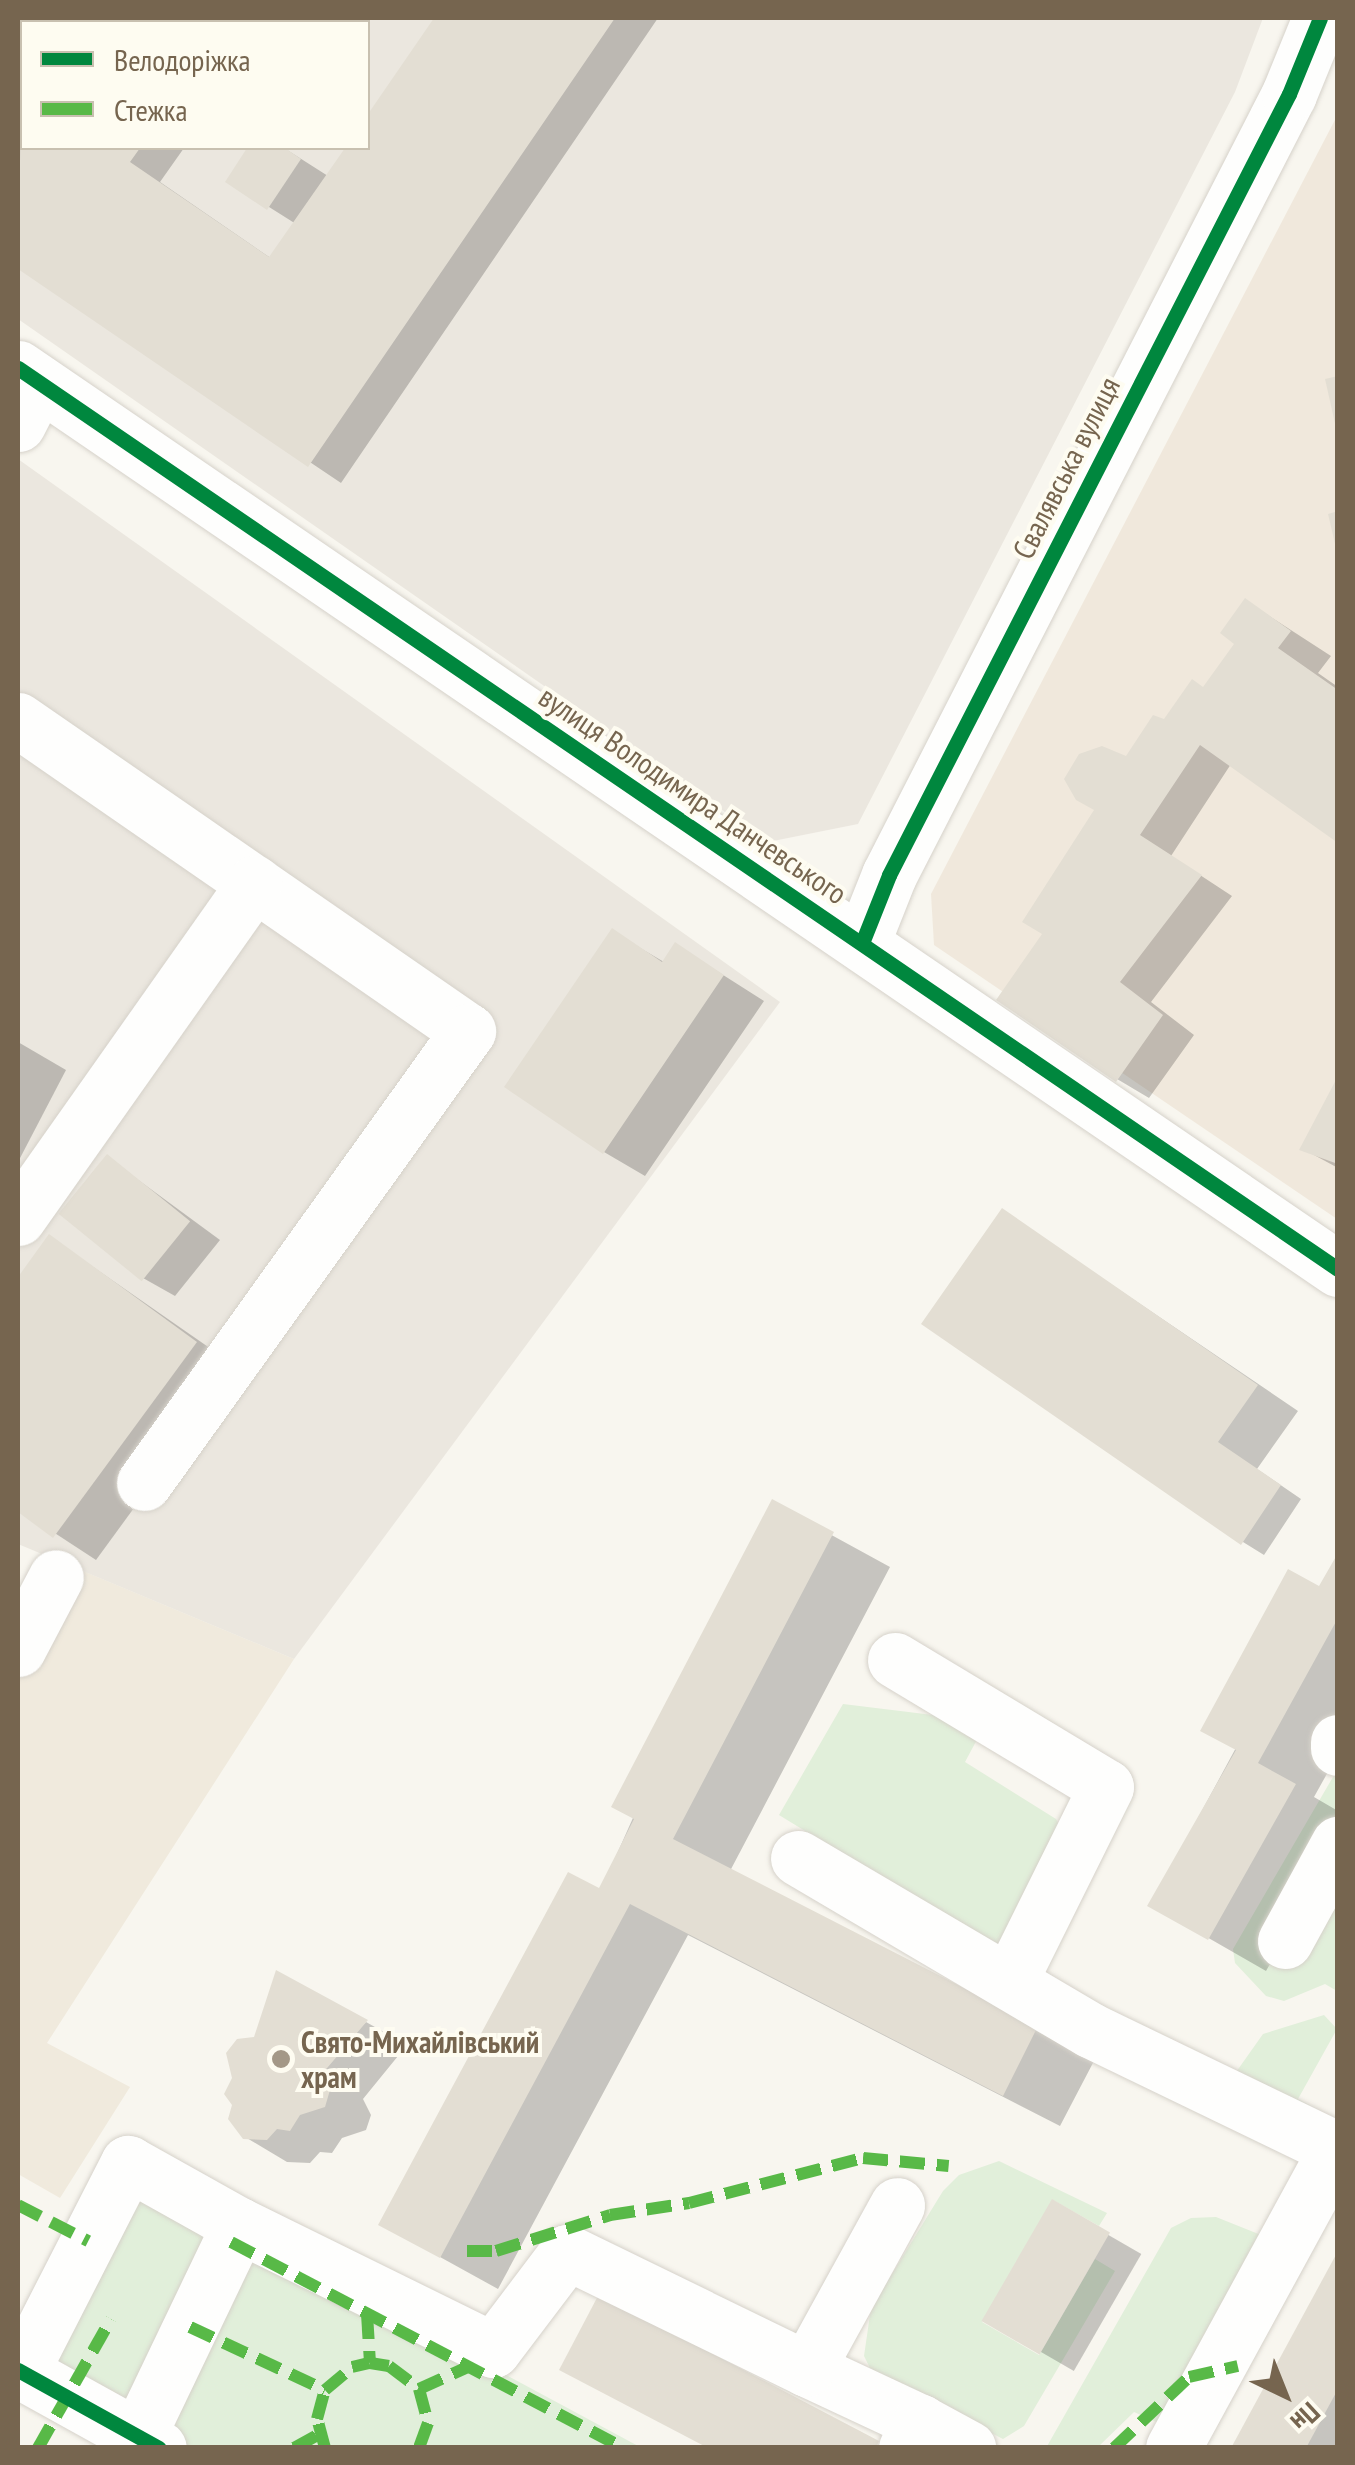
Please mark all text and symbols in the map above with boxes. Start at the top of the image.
legend [20,20,370,150]
text: Велодоріжка [114,40,251,79]
text: Стежка [114,90,187,129]
street label: Свалявська вулиця [1005,371,1127,565]
street label: вулиця Володимира Данчевського [532,678,854,912]
place label: Свято-Михайлівський храм [301,2024,539,2094]
marker: Свято-Михайлівський храм [270,2048,292,2070]
north arrow [1235,2345,1335,2445]
text: Пн [1283,2395,1328,2440]

